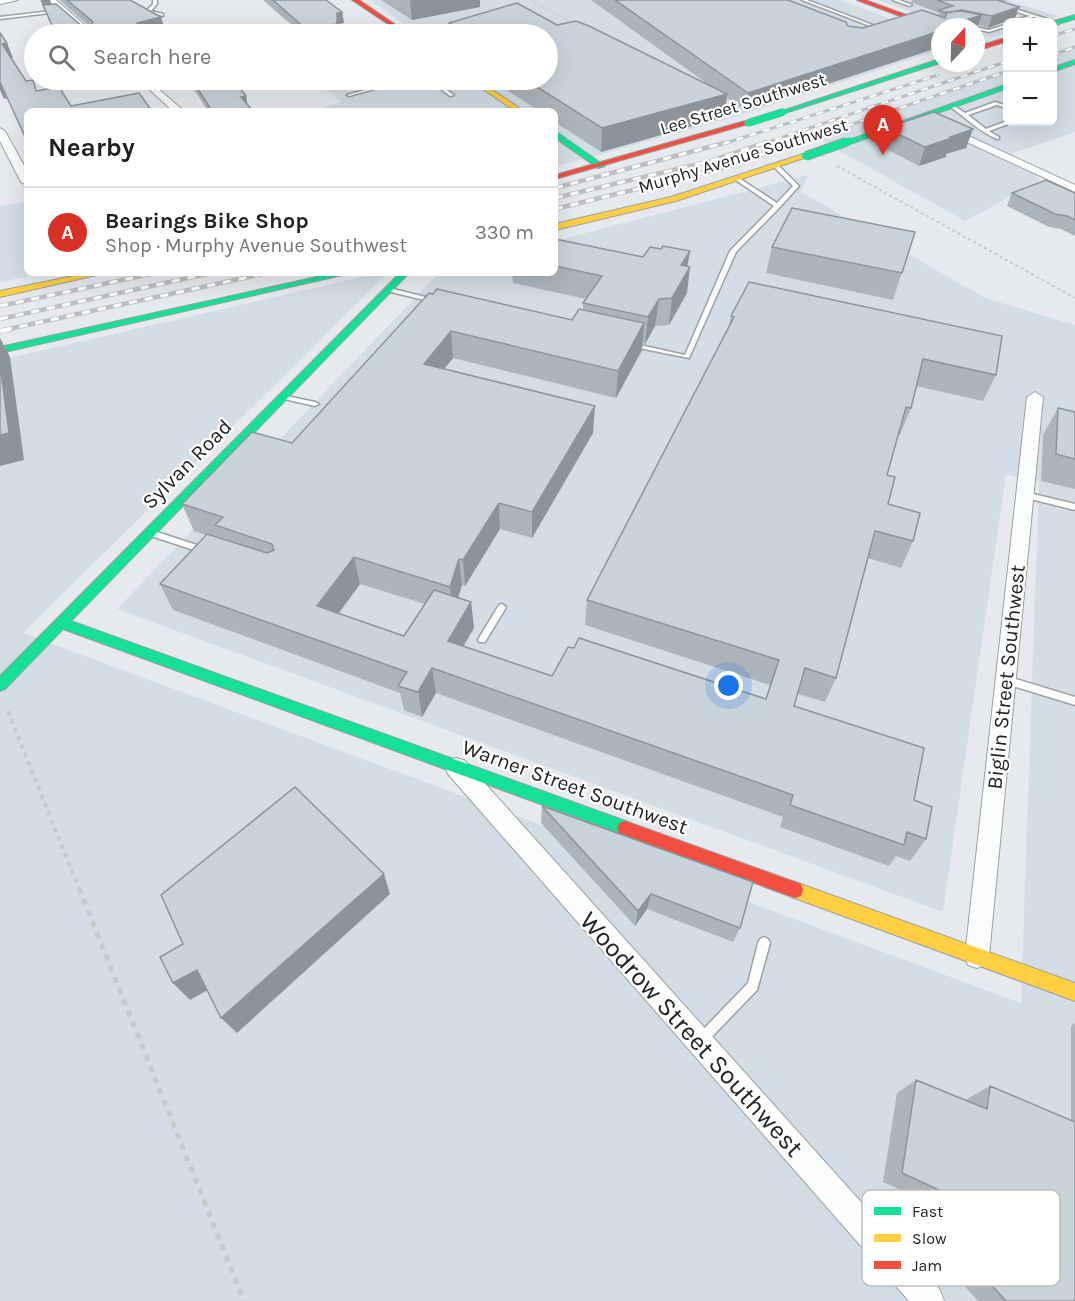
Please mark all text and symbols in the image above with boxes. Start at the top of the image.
north arrow [931,18,985,72]
map controls [1003,18,1057,126]
button: + [1003,18,1057,72]
search box [24,24,558,90]
icon: search [45,41,78,74]
text: Search here [93,44,211,70]
street label: Lee Street Southwest [657,68,829,140]
button: − [1003,72,1057,126]
pin: A [864,106,902,155]
street label: Murphy Avenue Southwest [636,114,851,198]
text: Nearby [48,132,135,163]
text: Bearings Bike Shop [105,208,309,234]
text: A [61,221,74,244]
text: 330 m [475,221,534,244]
text: Shop · Murphy Avenue Southwest [105,234,407,257]
street label: Sylvan Road [137,414,237,514]
street label: Biglin Street Southwest [982,563,1030,791]
your location [714,671,743,700]
street label: Warner Street Southwest [459,735,691,839]
street label: Woodrow Street Southwest [573,905,810,1163]
legend [862,1190,1060,1286]
text: Fast [912,1202,943,1221]
text: Slow [912,1229,947,1248]
text: Jam [912,1256,942,1275]

